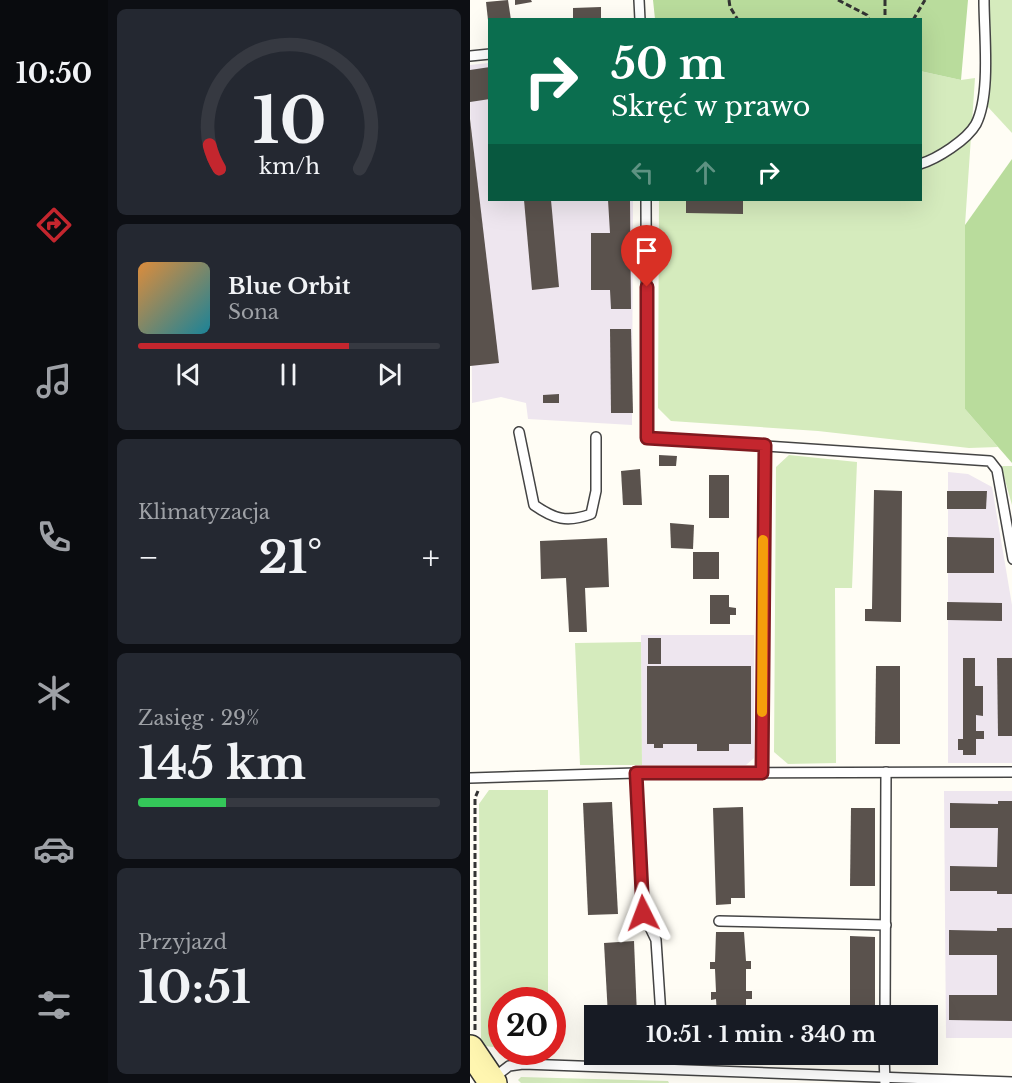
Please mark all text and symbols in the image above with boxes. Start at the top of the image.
text: 50 m [611,38,725,90]
icon: right [512,42,590,120]
text: 10:50 [16,57,92,90]
text: 10 [252,82,326,160]
text: Skręć w prawo [611,90,810,123]
text: km/h [259,153,320,180]
icon: left [626,156,659,189]
icon: ahead [689,156,722,189]
icon: right [752,156,785,189]
icon: directions [33,204,75,246]
pin [621,225,672,287]
icon: arrive [630,234,663,267]
text: Blue Orbit [228,273,350,300]
text: Sona [228,300,279,324]
icon: previous [172,358,205,391]
icon: pause [272,358,305,391]
icon: next [373,358,406,391]
icon: music [33,360,75,402]
text: Klimatyzacja [138,500,270,524]
icon: phone [33,516,75,558]
text: 21° [258,529,322,585]
text: − [138,537,159,578]
text: + [422,537,440,578]
icon: climate [33,672,75,714]
text: Zasięg · 29% [138,706,259,730]
text: 145 km [138,735,306,791]
icon: car [33,828,75,870]
position arrow [611,881,675,945]
text: Przyjazd [138,930,227,954]
text: 10:51 [138,959,251,1015]
icon: filters [33,984,75,1026]
speed limit sign: 20 [488,987,566,1065]
text: 10:51 · 1 min · 340 m [646,1021,876,1048]

